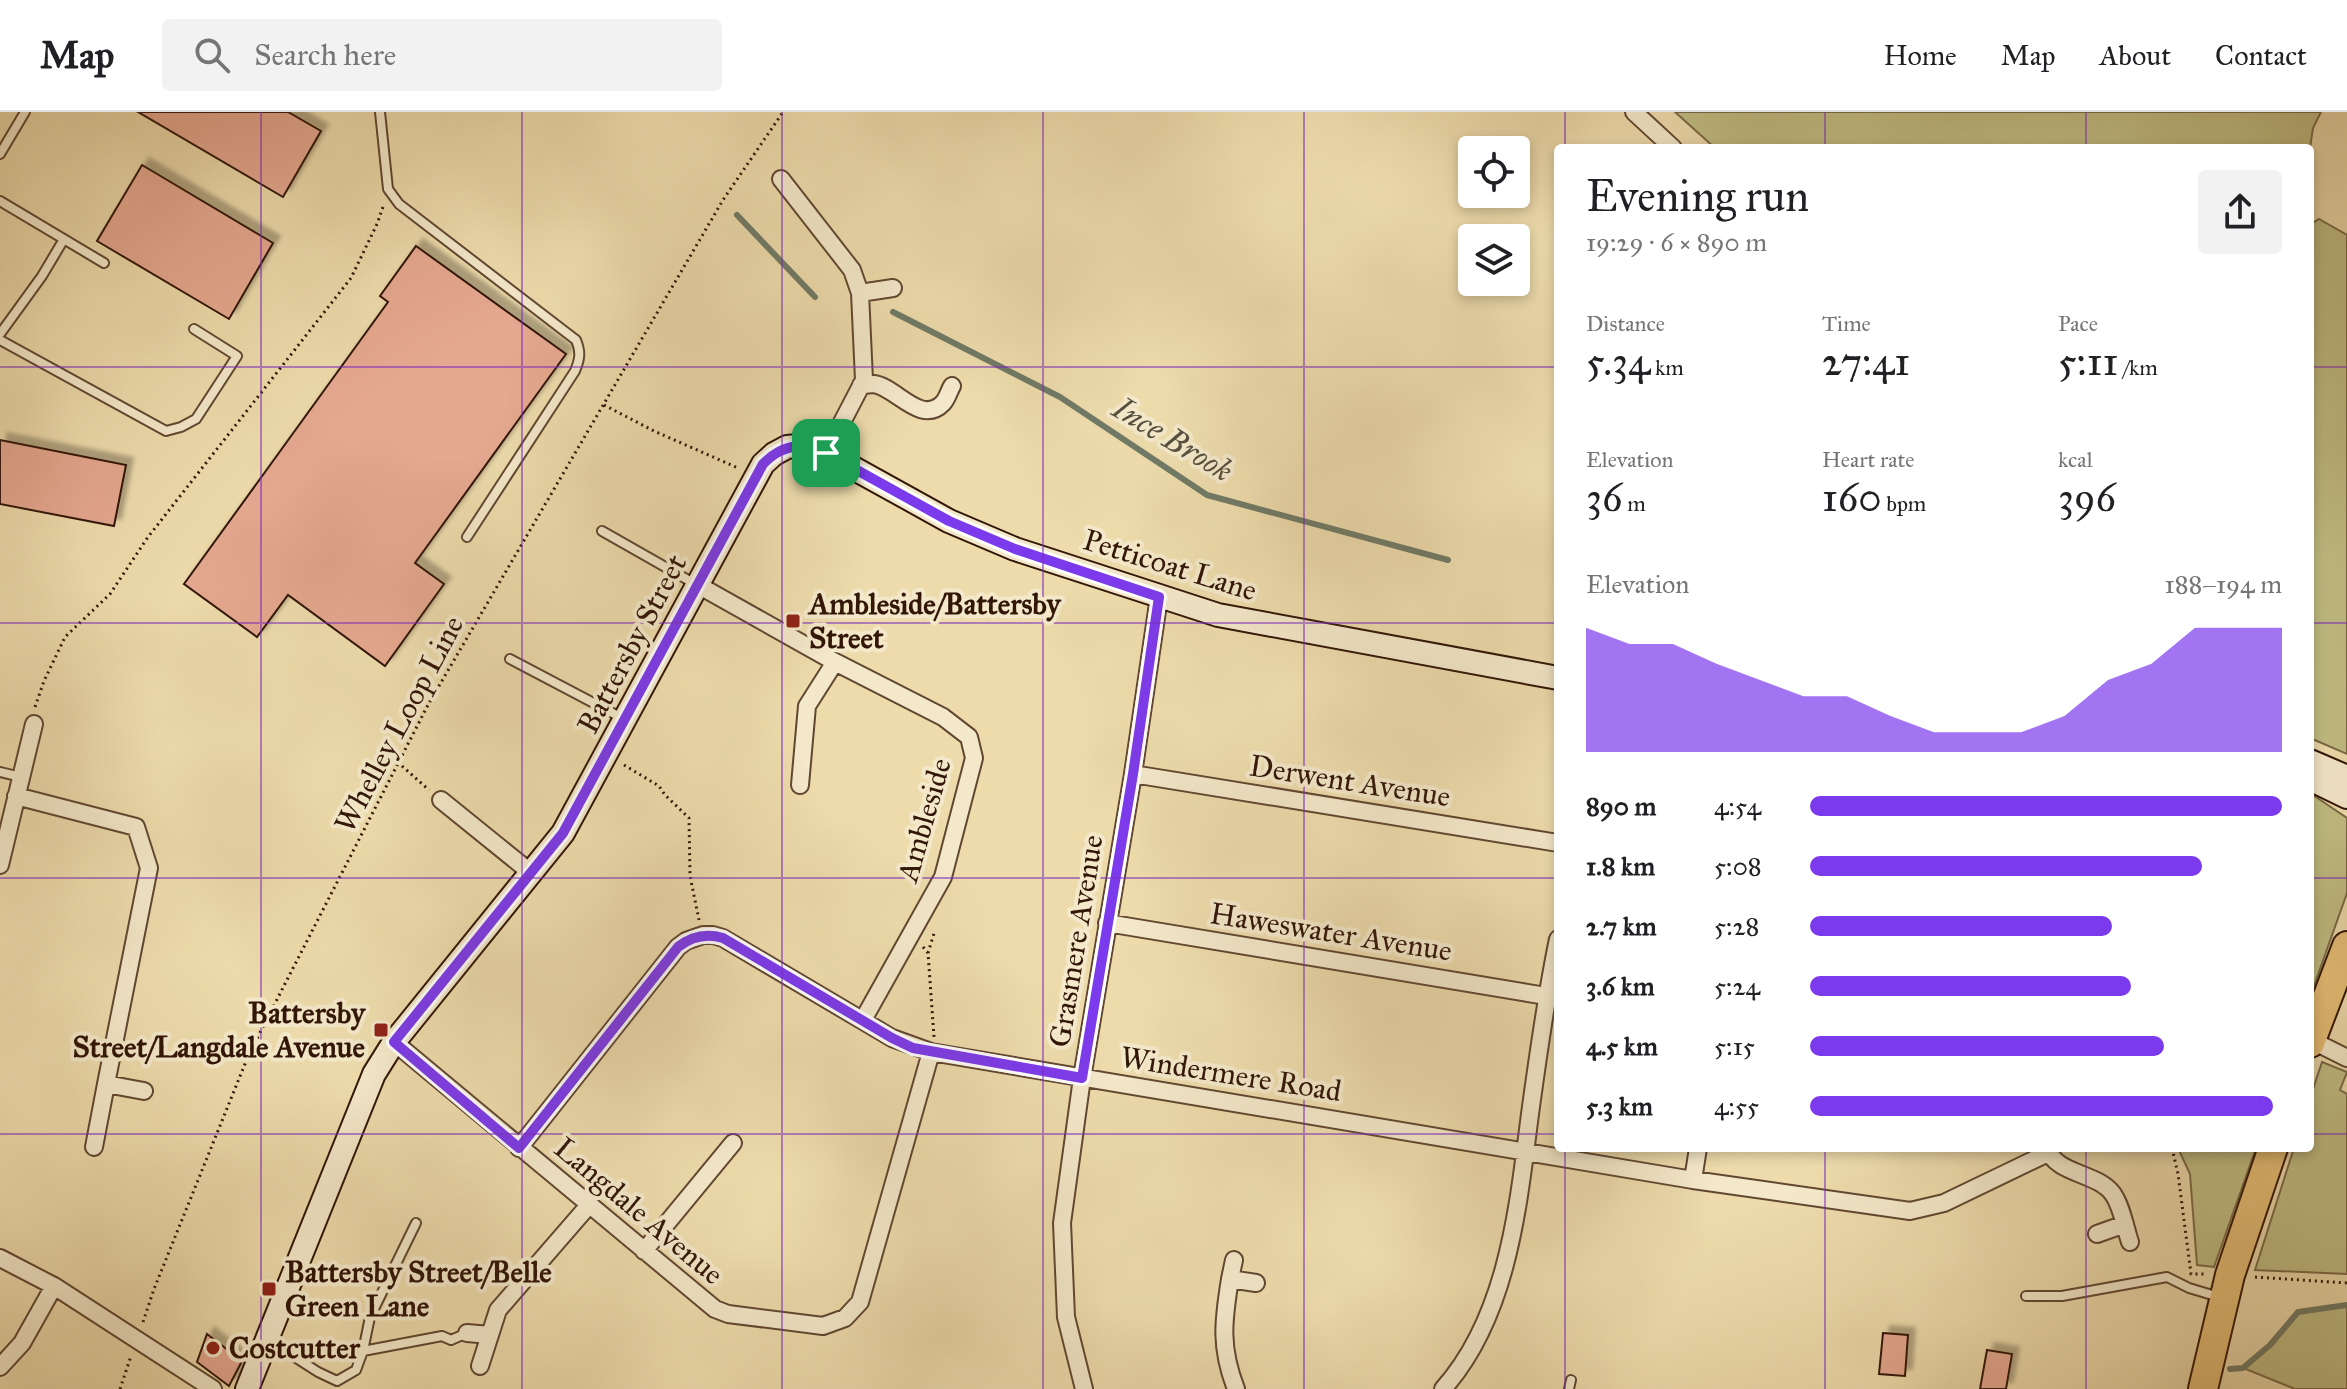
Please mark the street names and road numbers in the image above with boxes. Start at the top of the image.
street label: Petticoat Lane [1079,522,1261,608]
street label: Battersby Street [570,548,694,740]
street label: Whelley Loop Line [327,609,471,839]
street label: Derwent Avenue [1247,747,1453,815]
street label: Ambleside [889,754,959,888]
street label: Grasmere Avenue [1041,832,1111,1050]
street label: Haweswater Avenue [1207,895,1455,969]
street label: Windermere Road [1118,1039,1344,1109]
street label: Langdale Avenue [547,1130,731,1292]

